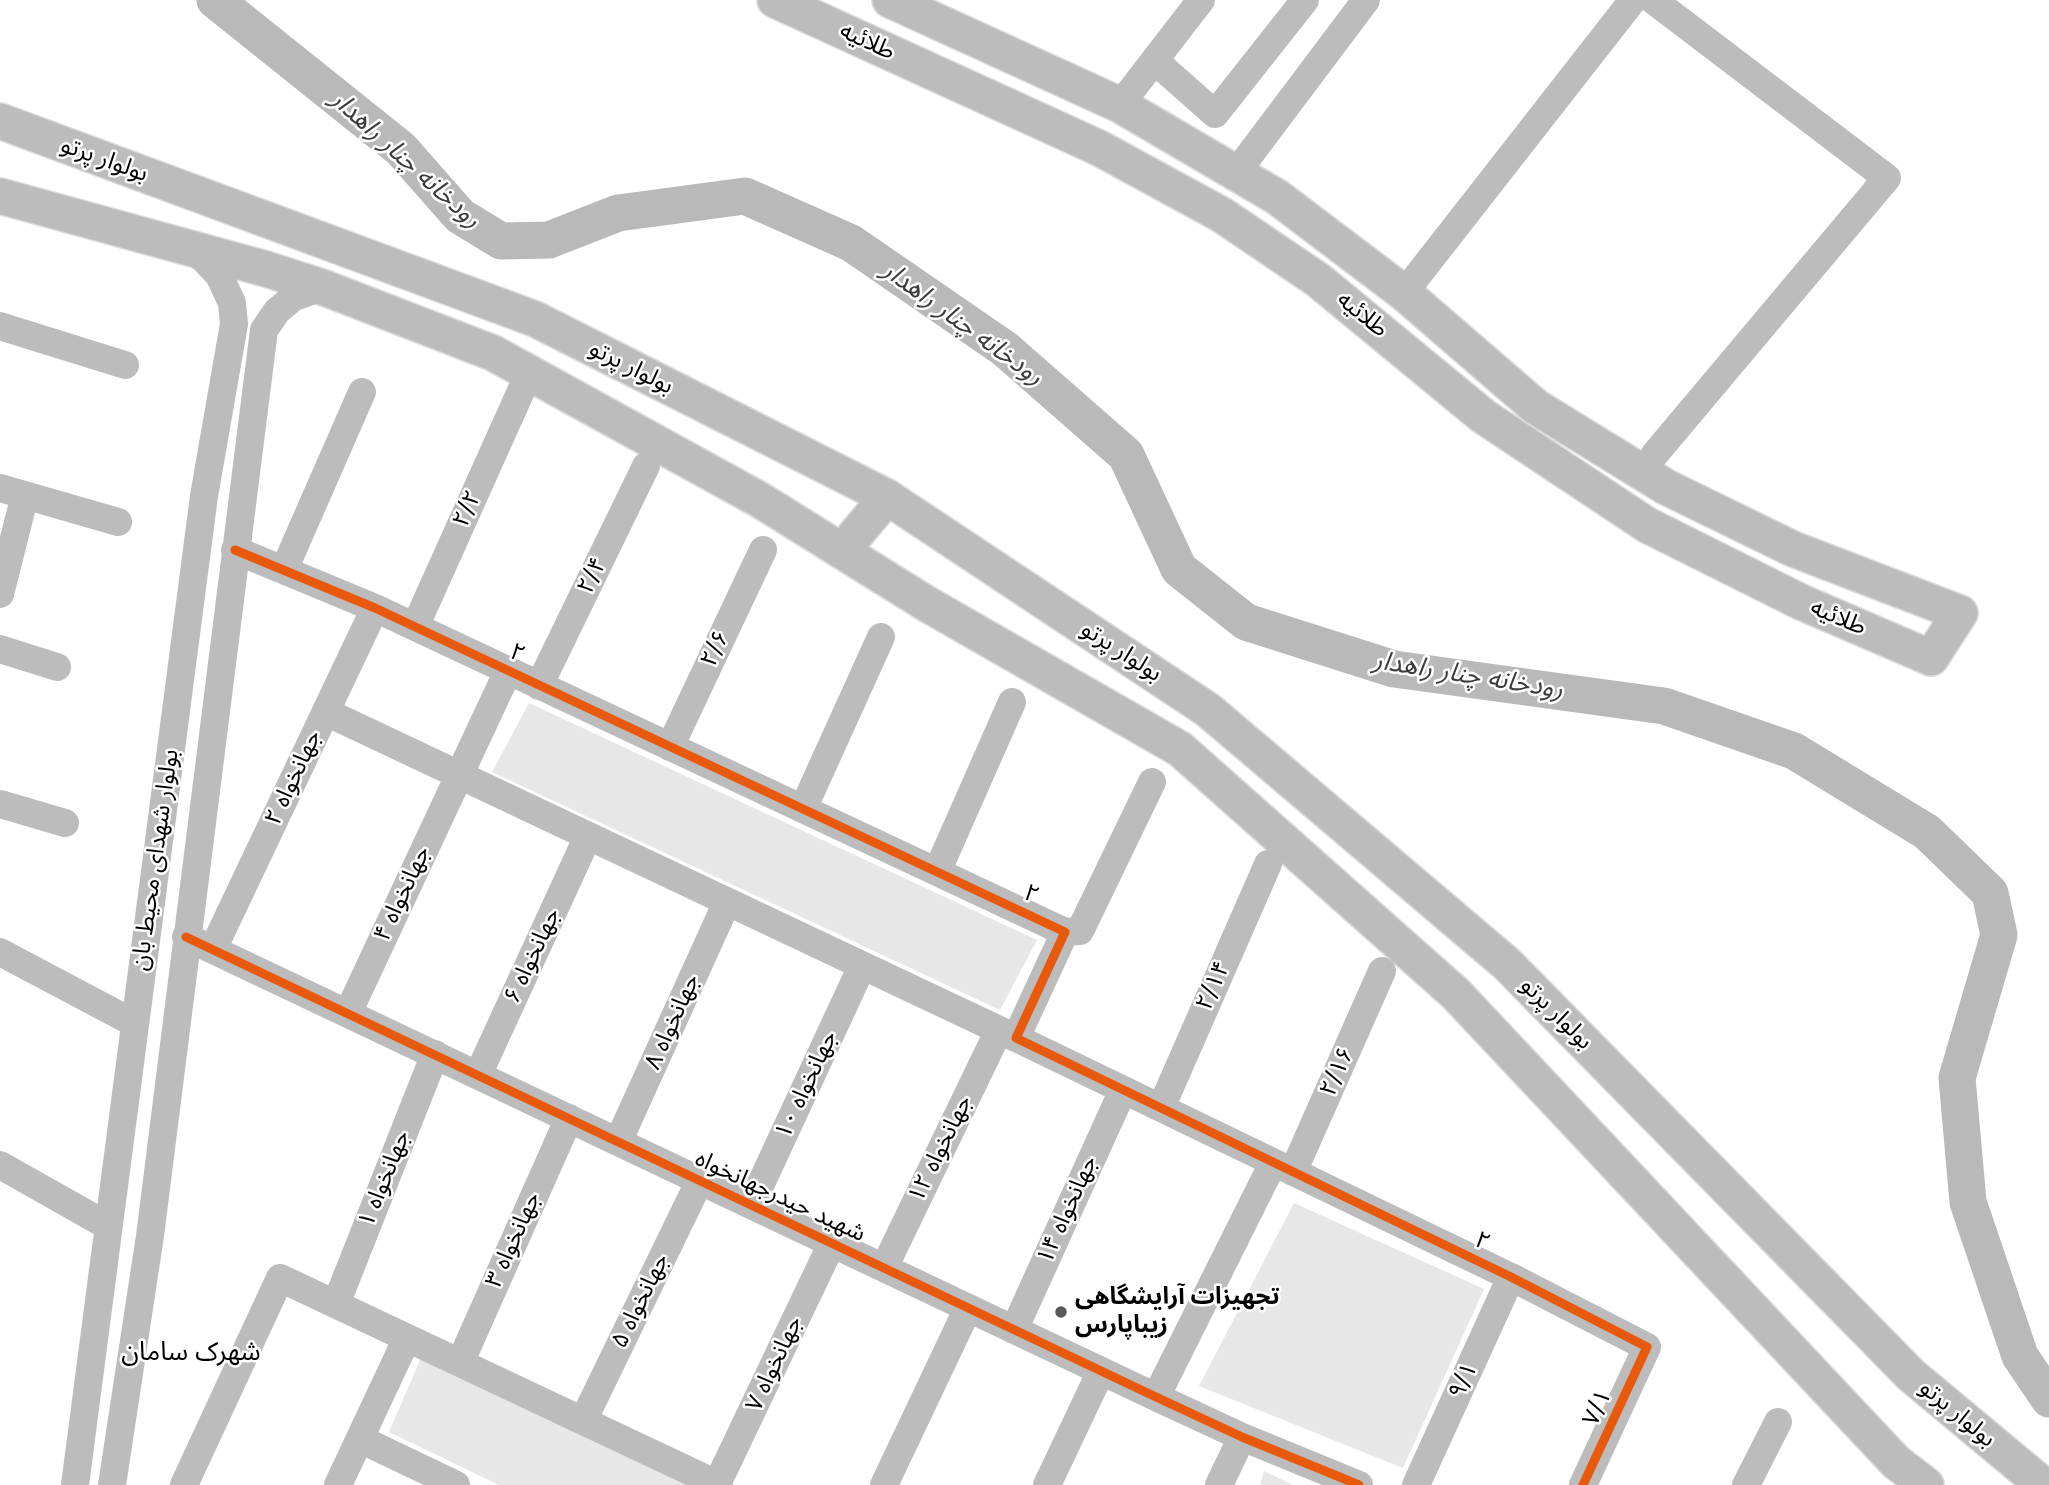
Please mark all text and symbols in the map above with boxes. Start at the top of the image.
street label: طلائیه [835,17,899,67]
water label: رودخانه چنار راهدار [323,84,487,236]
street label: بولوار پرتو [56,131,152,189]
water label: رودخانه چنار راهدار [875,255,1049,393]
street label: طلائیه [1331,286,1393,344]
street label: بولوار پرتو [584,335,678,401]
street label: ۲/۲ [447,486,489,532]
street label: ۲/۴ [572,553,614,599]
street label: طلائیه [1806,593,1870,643]
street label: بولوار پرتو [1075,615,1167,689]
street label: ۲/۶ [695,626,737,672]
street label: ۲ [505,638,529,670]
water label: رودخانه چنار راهدار [1371,646,1565,706]
street label: جهانخواه ۲ [259,726,329,830]
street label: بولوار شهدای محیط بان [126,747,186,973]
street label: جهانخواه ۴ [368,842,438,946]
street label: ۲ [1019,879,1043,911]
street label: جهانخواه ۶ [498,904,568,1008]
street label: ۲/۱۴ [1191,957,1237,1015]
street label: جهانخواه ۸ [639,970,707,1074]
street label: بولوار پرتو [1514,972,1598,1056]
street label: جهانخواه ۱۰ [770,1027,844,1143]
street label: ۲/۱۶ [1315,1043,1361,1101]
street label: جهانخواه ۱۲ [903,1091,979,1207]
street label: جهانخواه ۱ [353,1126,417,1232]
street label: شهید حیدرجهانخواه [690,1145,870,1249]
street label: جهانخواه ۱۴ [1031,1151,1105,1269]
street label: جهانخواه ۳ [480,1188,548,1292]
street label: ۲ [1470,1226,1494,1258]
street label: جهانخواه ۵ [606,1249,676,1353]
place label: تجهیزات آرایشگاهی زیباپارس [1075,1284,1280,1340]
marker: تجهیزات آرایشگاهی زیباپارس [1053,1304,1069,1320]
street label: جهانخواه ۷ [740,1312,810,1416]
district label: شهرک سامان [121,1337,261,1369]
street label: ۹/۱ [1443,1358,1485,1404]
street label: بولوار پرتو [1913,1374,2001,1454]
street label: ۷/۱ [1577,1385,1619,1431]

